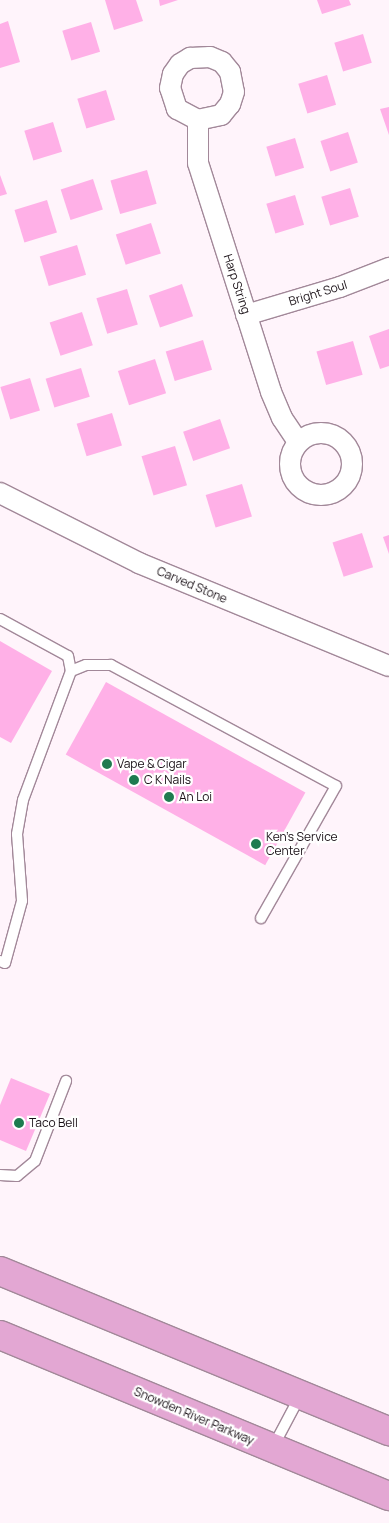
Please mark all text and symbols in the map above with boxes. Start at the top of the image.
street label: Harp String [221,252,253,316]
street label: Bright Soul [287,277,349,309]
street label: Carved Stone [155,564,229,606]
place label: Vape & Cigar [117,757,187,771]
marker: Vape & Cigar [101,758,113,770]
place label: C K Nails [144,773,191,787]
marker: C K Nails [128,774,140,786]
place label: An Loi [179,790,212,804]
marker: An Loi [163,791,175,803]
place label: Ken’s Service Center [266,830,338,858]
marker: Ken’s Service Center [250,838,262,850]
place label: Taco Bell [29,1116,78,1130]
marker: Taco Bell [13,1117,25,1129]
street label: Snowden River Parkway [132,1384,256,1448]

